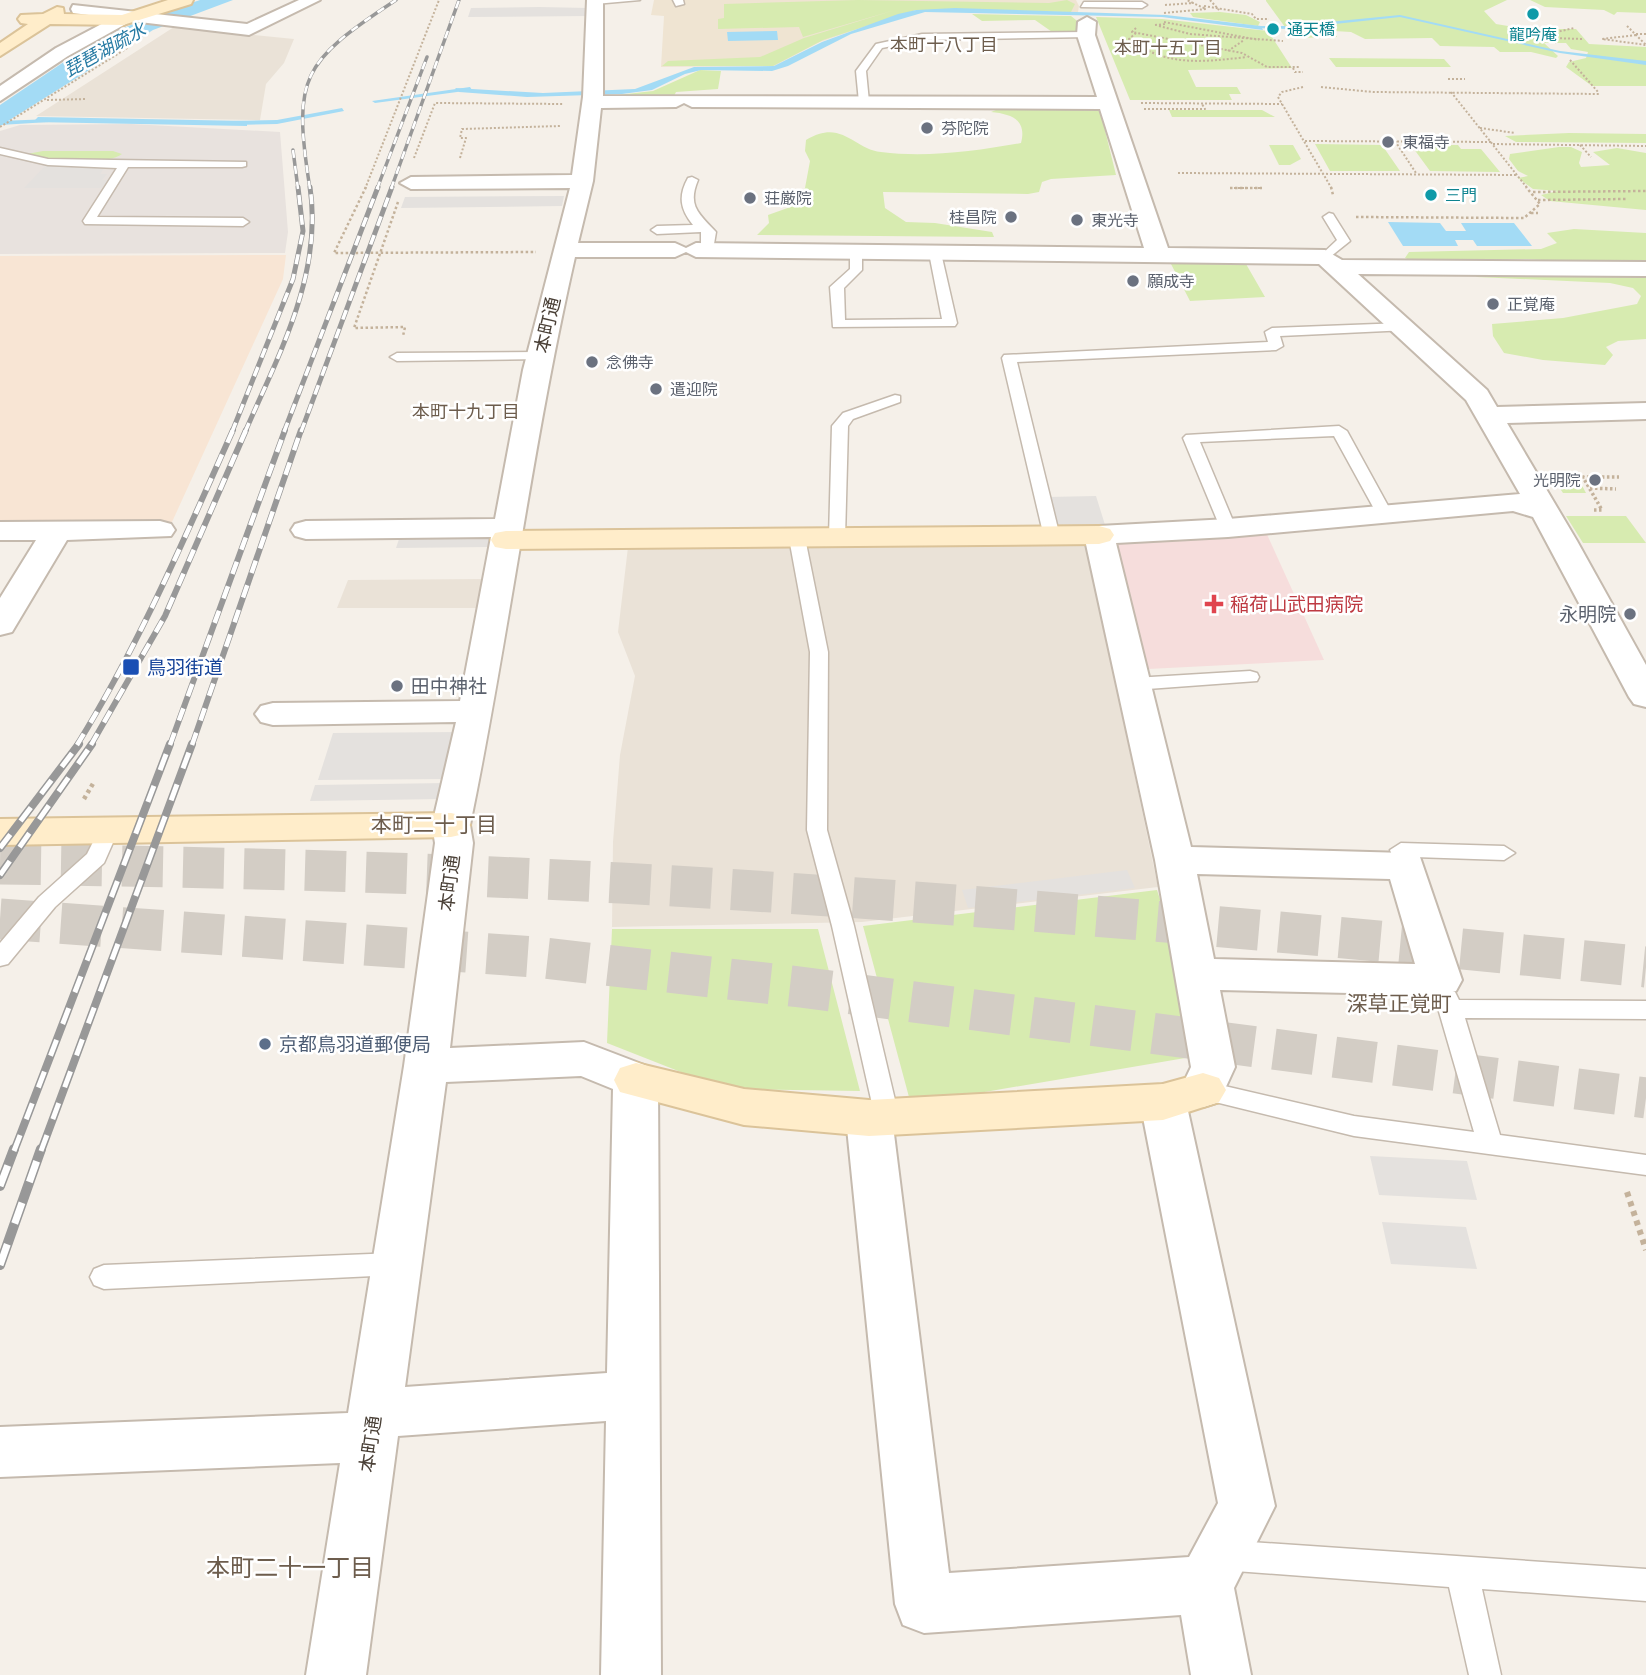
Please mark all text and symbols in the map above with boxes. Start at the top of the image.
marker: 龍吟庵 [1525,6,1541,22]
water label: 琵琶湖疏水 [59,15,152,83]
place label: 通天橋 [1287,17,1335,41]
marker: 通天橋 [1265,21,1281,37]
place label: 龍吟庵 [1509,22,1557,46]
district label: 本町十八丁目 [890,31,998,58]
district label: 本町十五丁目 [1114,34,1222,61]
place label: 芬陀院 [941,116,989,140]
marker: 芬陀院 [919,120,935,136]
place label: 東福寺 [1402,130,1450,154]
marker: 東福寺 [1380,134,1396,150]
place label: 三門 [1445,183,1477,207]
place label: 荘厳院 [764,186,812,210]
marker: 三門 [1423,187,1439,203]
marker: 荘厳院 [742,190,758,206]
place label: 桂昌院 [949,205,997,229]
place label: 東光寺 [1091,208,1139,232]
marker: 桂昌院 [1003,209,1019,225]
marker: 東光寺 [1069,212,1085,228]
place label: 願成寺 [1147,269,1195,293]
marker: 願成寺 [1125,273,1141,289]
place label: 正覚庵 [1507,292,1555,316]
street label: 本町通 [526,294,567,356]
marker: 正覚庵 [1485,296,1501,312]
place label: 念佛寺 [606,350,654,374]
marker: 念佛寺 [584,354,600,370]
place label: 遣迎院 [670,377,718,401]
marker: 遣迎院 [648,381,664,397]
district label: 本町十九丁目 [412,398,520,425]
place label: 光明院 [1533,468,1581,492]
marker: 光明院 [1587,472,1603,488]
place label: 稲荷山武田病院 [1230,589,1363,618]
marker: 稲荷山武田病院 [1204,594,1224,614]
place label: 永明院 [1559,599,1616,628]
marker: 永明院 [1622,606,1638,622]
place label: 鳥羽街道 [147,652,223,681]
marker: 鳥羽街道 [121,657,141,677]
place label: 田中神社 [411,671,487,700]
marker: 田中神社 [389,678,405,694]
district label: 本町二十丁目 [371,808,497,840]
street label: 本町通 [431,853,466,913]
district label: 深草正覚町 [1347,987,1452,1019]
place label: 京都鳥羽道郵便局 [279,1029,431,1058]
marker: 京都鳥羽道郵便局 [257,1036,273,1052]
street label: 本町通 [351,1414,388,1474]
district label: 本町二十一丁目 [206,1549,374,1585]

